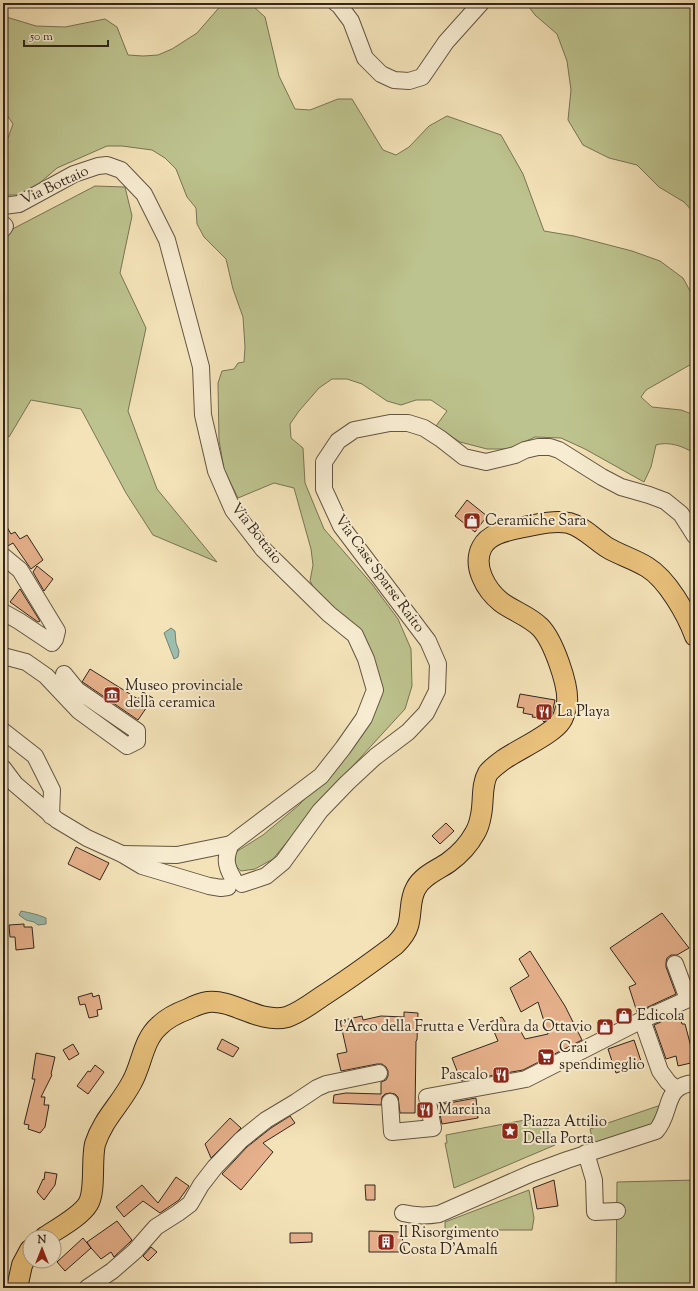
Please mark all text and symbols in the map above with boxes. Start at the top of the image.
scale bar [24,22,108,48]
text: 50 m [29,28,53,46]
street label: Via Bottaio [18,161,92,211]
street label: Via Bottaio [225,499,287,569]
street label: Via Case Sparse Raito [329,511,429,637]
shop icon: Ceramiche Sara [462,511,482,531]
place label: Ceramiche Sara [485,511,587,532]
place label: Museo provinciale della ceramica [125,676,243,714]
museum icon: Museo provinciale della ceramica [102,685,122,705]
restaurant icon: La Playa [534,702,554,722]
place label: La Playa [557,702,610,723]
shop icon: Edicola [614,1006,634,1026]
place label: Edicola [637,1006,685,1027]
place label: L'Arco della Frutta e Verdura da Ottavio [334,1017,592,1038]
shop icon: L'Arco della Frutta e Verdura da Ottavio [595,1017,615,1037]
place label: Crai spendimeglio [559,1038,645,1076]
supermarket icon: Crai spendimeglio [536,1047,556,1067]
place label: Pascalo [441,1065,488,1086]
restaurant icon: Pascalo [491,1065,511,1085]
restaurant icon: Marcina [415,1100,435,1120]
place label: Marcina [438,1100,491,1121]
place label: Piazza Attilio Della Porta [523,1112,607,1150]
place icon: Piazza Attilio Della Porta [500,1121,520,1141]
place label: Il Risorgimento Costa D'Amalfi [399,1223,499,1261]
north arrow [22,1229,62,1269]
text: N [37,1232,47,1248]
building icon: Il Risorgimento Costa D'Amalfi [376,1232,396,1252]

